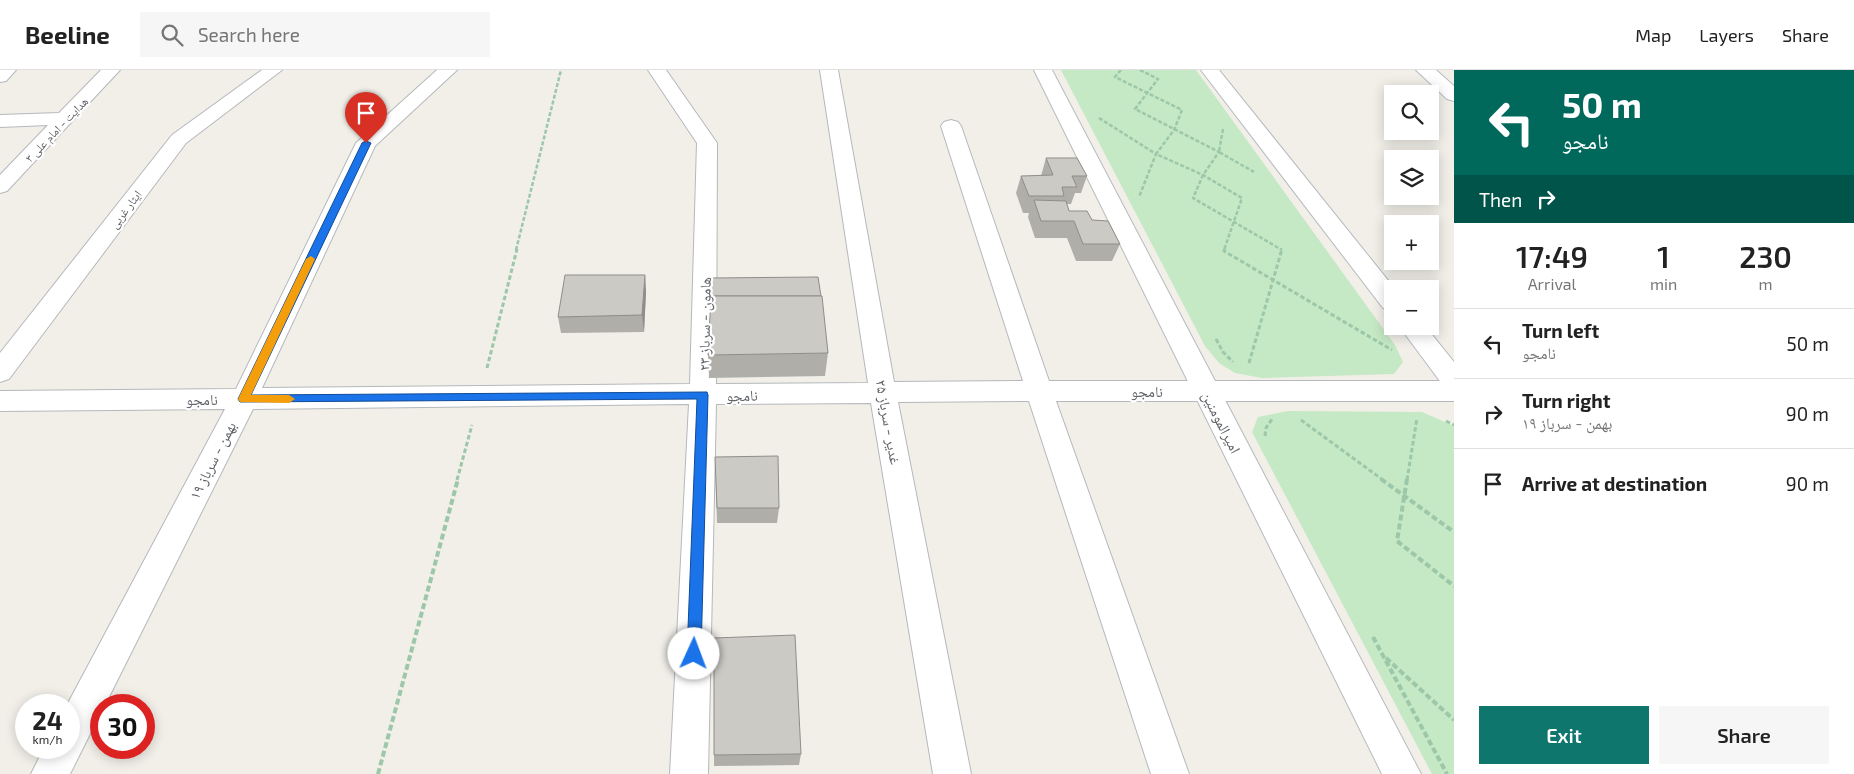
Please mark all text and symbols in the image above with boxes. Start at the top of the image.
search box [140,12,490,57]
text: Beeline [25,20,110,49]
icon: search [158,21,186,49]
text: Search here [198,23,300,46]
text: Map [1635,24,1671,46]
text: Layers [1699,24,1754,46]
text: Share [1782,24,1829,46]
text: 50 m [1562,83,1642,125]
map controls [1384,85,1439,335]
button: search [1384,85,1439,140]
icon: left [1479,90,1544,155]
pin [345,92,387,143]
street label: هدایت - امام علی ۳ [22,94,92,166]
icon: arrive [352,99,380,127]
text: نامجو [1562,127,1609,153]
button: layers [1384,150,1439,205]
icon: right [1532,185,1560,213]
street label: ایثار غربی [106,187,145,232]
text: Then [1479,188,1522,211]
button: + [1384,215,1439,270]
text: 17:49 [1516,238,1588,274]
text: 1 [1657,238,1670,274]
text: 230 [1739,238,1792,274]
text: Arrival [1528,274,1576,293]
text: min [1650,274,1677,293]
text: m [1759,274,1773,293]
street label: هامون - سرباز ۲۳ [694,277,716,371]
button: − [1384,280,1439,335]
text: Turn left [1522,319,1599,342]
icon: left [1479,330,1507,358]
text: 50 m [1786,332,1829,355]
text: نامجو [1522,343,1556,362]
street label: غدیر - سرباز ۲۵ [872,378,905,466]
street label: نامجو [1131,382,1163,401]
street label: نامجو [726,386,758,405]
street label: امیرالمومنین [1197,388,1245,457]
text: Turn right [1522,389,1610,412]
street label: نامجو [186,390,218,409]
icon: right [1479,400,1507,428]
text: 90 m [1786,402,1829,425]
text: بهمن - سرباز ۱۹ [1522,413,1612,432]
street label: بهمن - سرباز ۱۹ [185,418,241,503]
icon: arrive [1479,470,1507,498]
text: Arrive at destination [1522,472,1707,495]
text: 90 m [1786,472,1829,495]
position arrow [667,627,719,679]
speed limit sign: 30 [90,694,155,759]
text: 24 [32,705,63,735]
button: Exit [1479,706,1649,764]
button: Share [1659,706,1829,764]
text: km/h [33,732,62,746]

